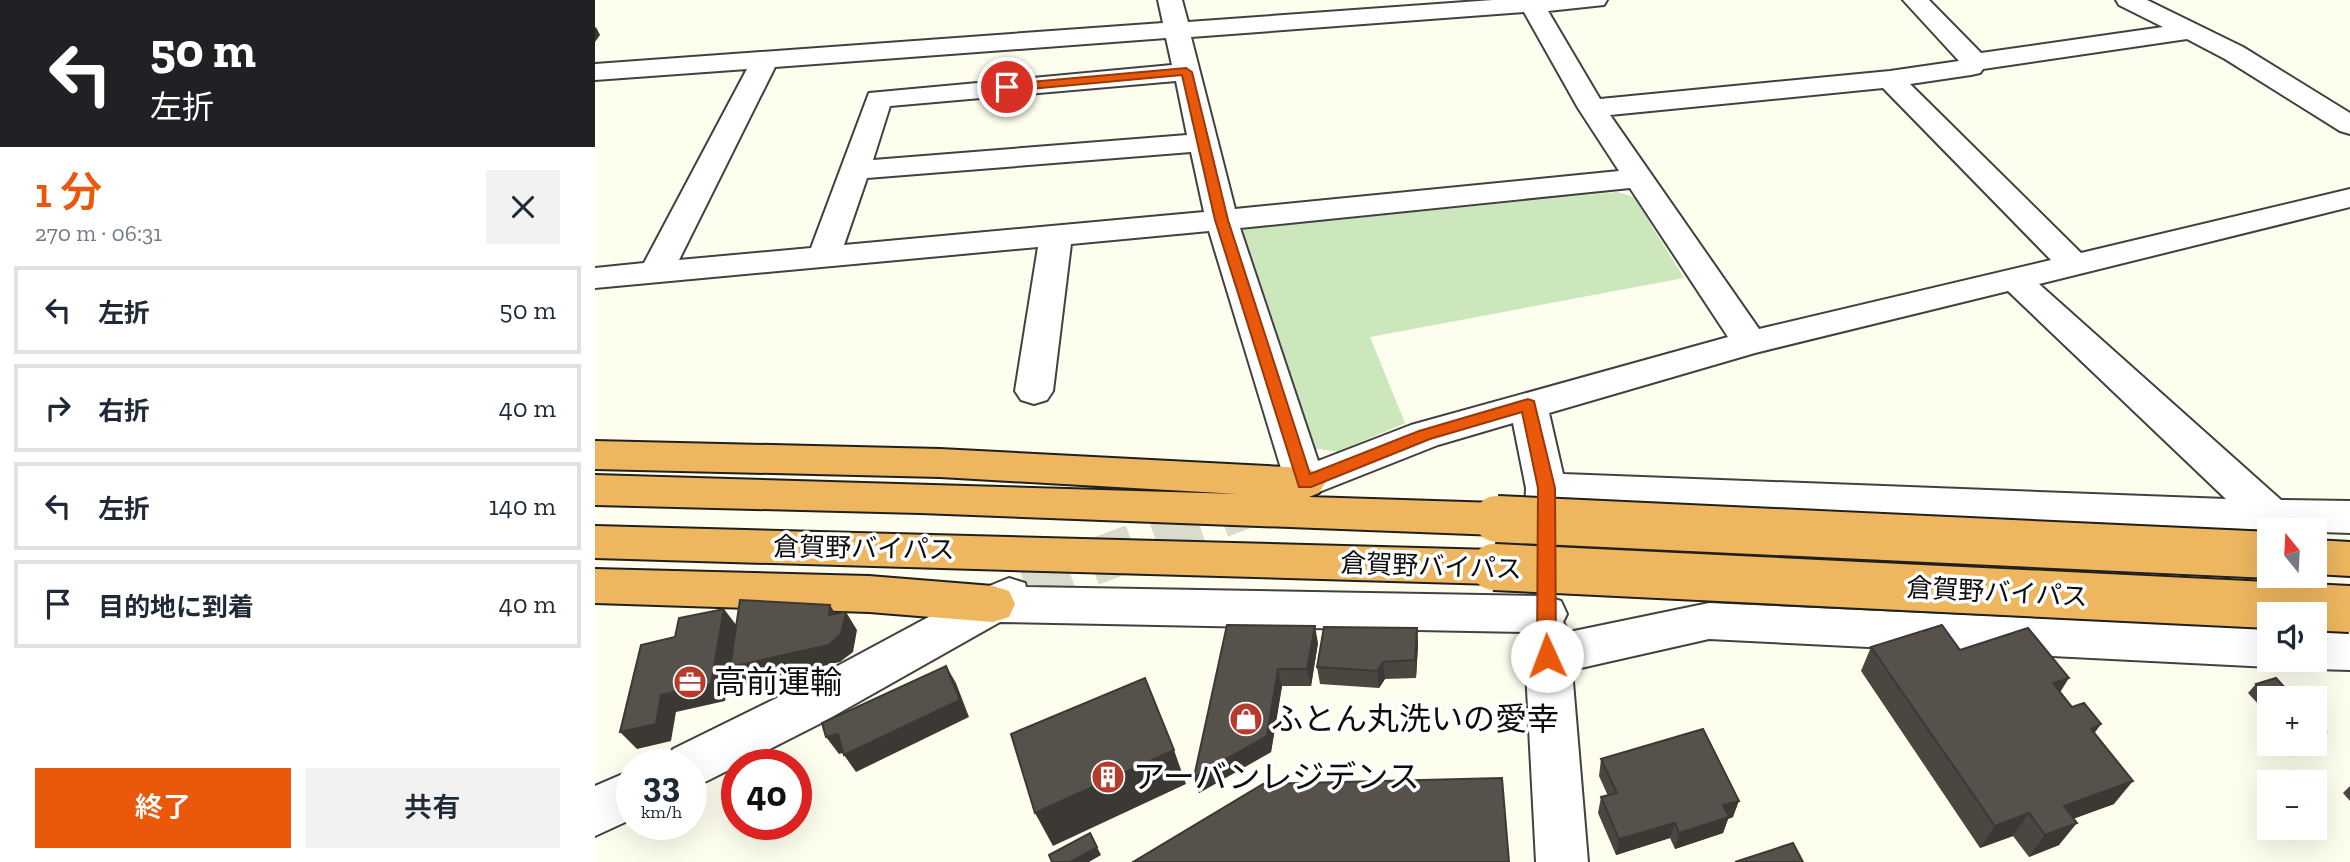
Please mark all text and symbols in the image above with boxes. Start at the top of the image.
text: 50 m [150,21,256,80]
icon: left [35,28,126,119]
pin [977,57,1037,117]
icon: arrive [988,68,1026,106]
text: 左折 [150,88,214,126]
text: 1 分 [35,167,102,218]
button: close [486,170,560,244]
text: 270 m · 06:31 [35,219,162,247]
icon: left [39,291,77,329]
text: 50 m [499,294,556,326]
text: 左折 [98,297,150,329]
icon: right [39,389,77,427]
text: 40 m [499,392,556,424]
text: 右折 [98,395,150,427]
icon: left [39,487,77,525]
text: 140 m [489,490,556,522]
text: 左折 [98,493,150,525]
north arrow [2257,518,2327,588]
map controls [2257,518,2327,840]
street label: 倉賀野バイパス [773,530,955,566]
street label: 倉賀野バイパス [1340,547,1522,585]
street label: 倉賀野バイパス [1906,571,2088,613]
icon: arrive [39,585,77,623]
text: 40 m [499,588,556,620]
text: 目的地に到着 [98,591,254,623]
button: sound [2257,602,2327,672]
position arrow [1510,619,1584,693]
office icon: 高前運輸 [671,663,709,701]
place label: 高前運輸 [714,663,842,701]
button: + [2257,686,2327,756]
shop icon: ふとん丸洗いの愛幸 [1227,700,1265,738]
place label: ふとん丸洗いの愛幸 [1271,700,1559,738]
speed limit sign: 40 [721,749,812,840]
building icon: アーバンレジデンス [1089,758,1127,796]
place label: アーバンレジデンス [1133,758,1420,796]
text: 33 [643,764,680,806]
button: 終了 [35,768,291,848]
button: 共有 [305,768,560,848]
button: − [2257,770,2327,840]
text: km/h [641,801,682,823]

